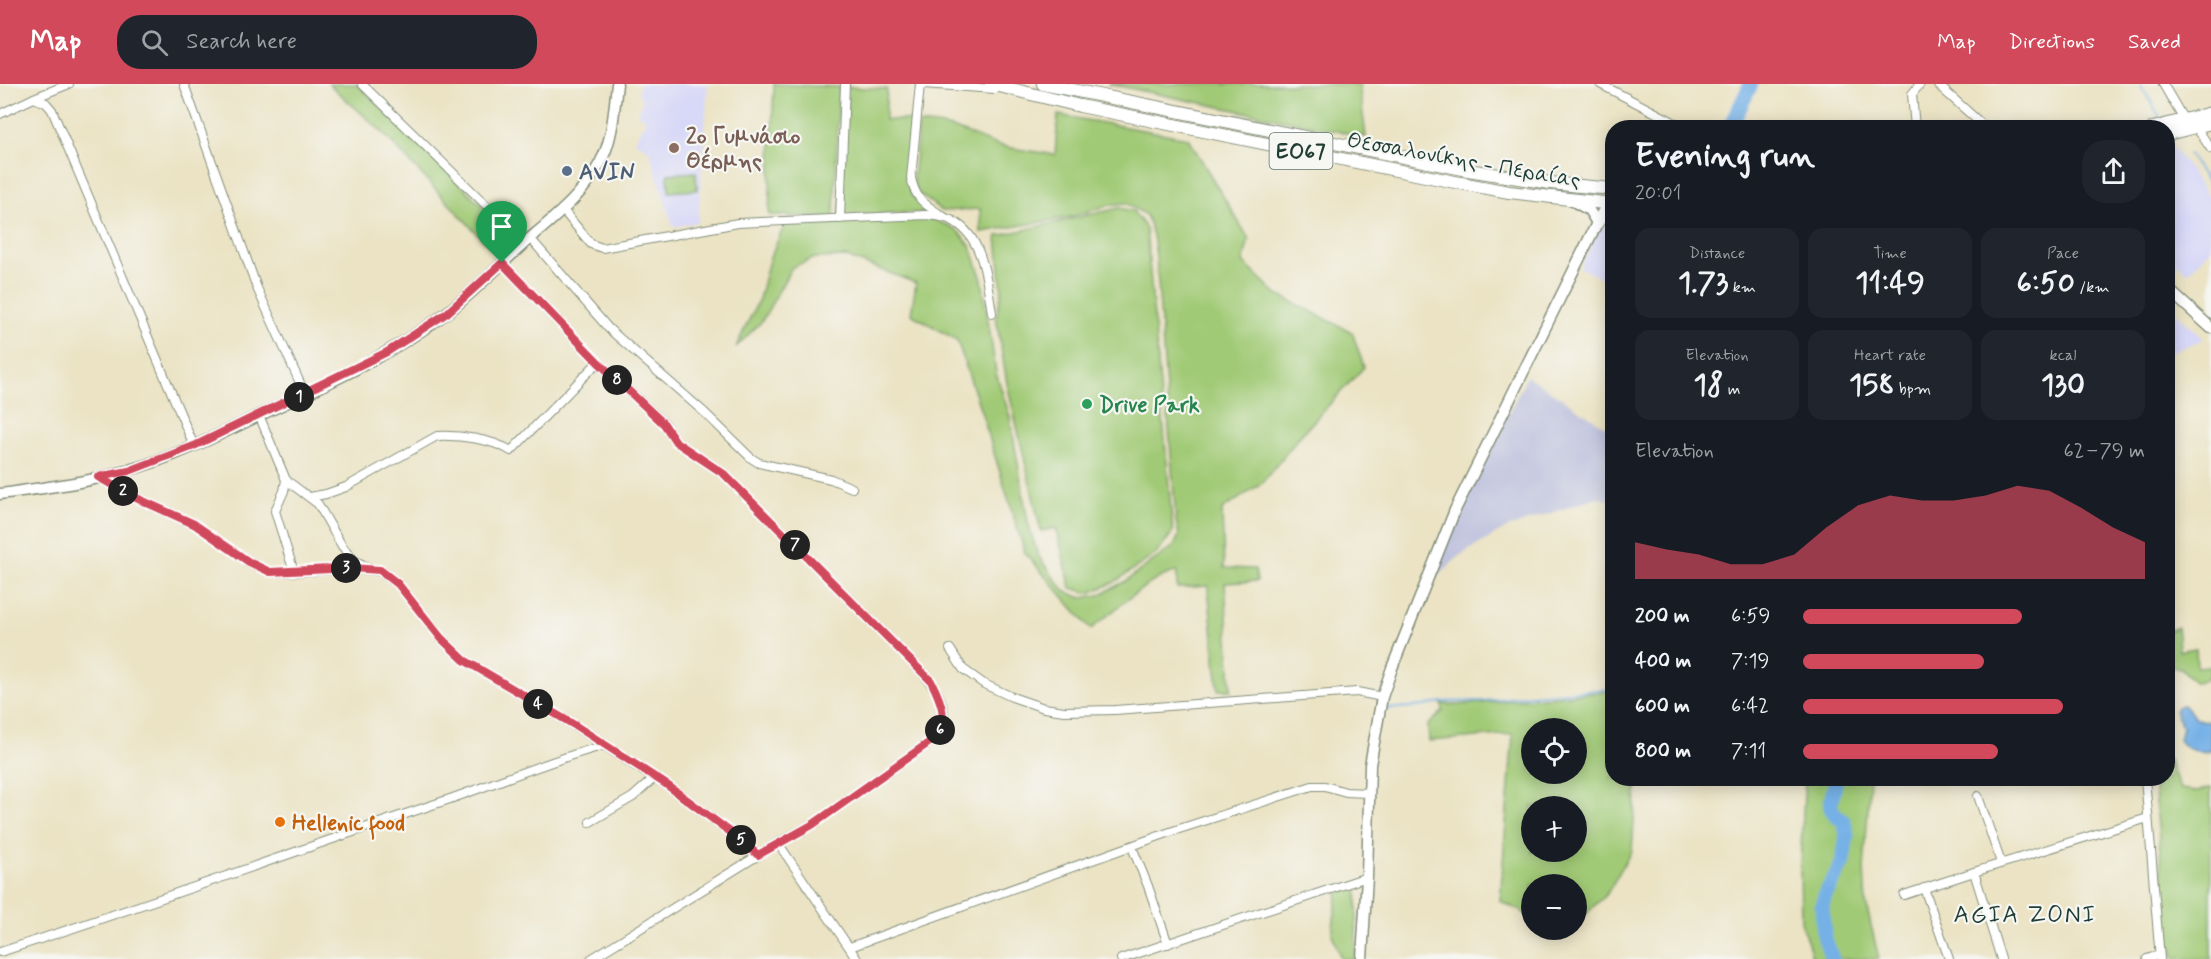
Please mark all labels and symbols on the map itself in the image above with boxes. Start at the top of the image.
place label: 2ο Γυμνάσιο Θέρμης [686,123,801,176]
street label: Θεσσαλονίκης - Περαίας [1345,127,1583,195]
road number: ΕΟ67 [1270,133,1332,169]
marker: 2ο Γυμνάσιο Θέρμης [667,141,681,155]
place label: AVIN [579,159,635,187]
marker: AVIN [560,164,574,178]
pin [476,201,527,263]
pin: 8 [602,365,632,395]
pin: 1 [284,382,314,412]
place label: Drive Park [1099,392,1200,420]
marker: Drive Park [1080,397,1094,411]
pin: 2 [108,476,138,506]
pin: 7 [780,530,810,560]
pin: 3 [331,553,361,583]
pin: 4 [523,689,553,719]
pin: 6 [925,715,955,745]
place label: Hellenic food [292,810,405,840]
marker: Hellenic food [273,815,287,829]
pin: 5 [726,825,756,855]
district label: AGIA ZONI [1954,900,2096,931]

